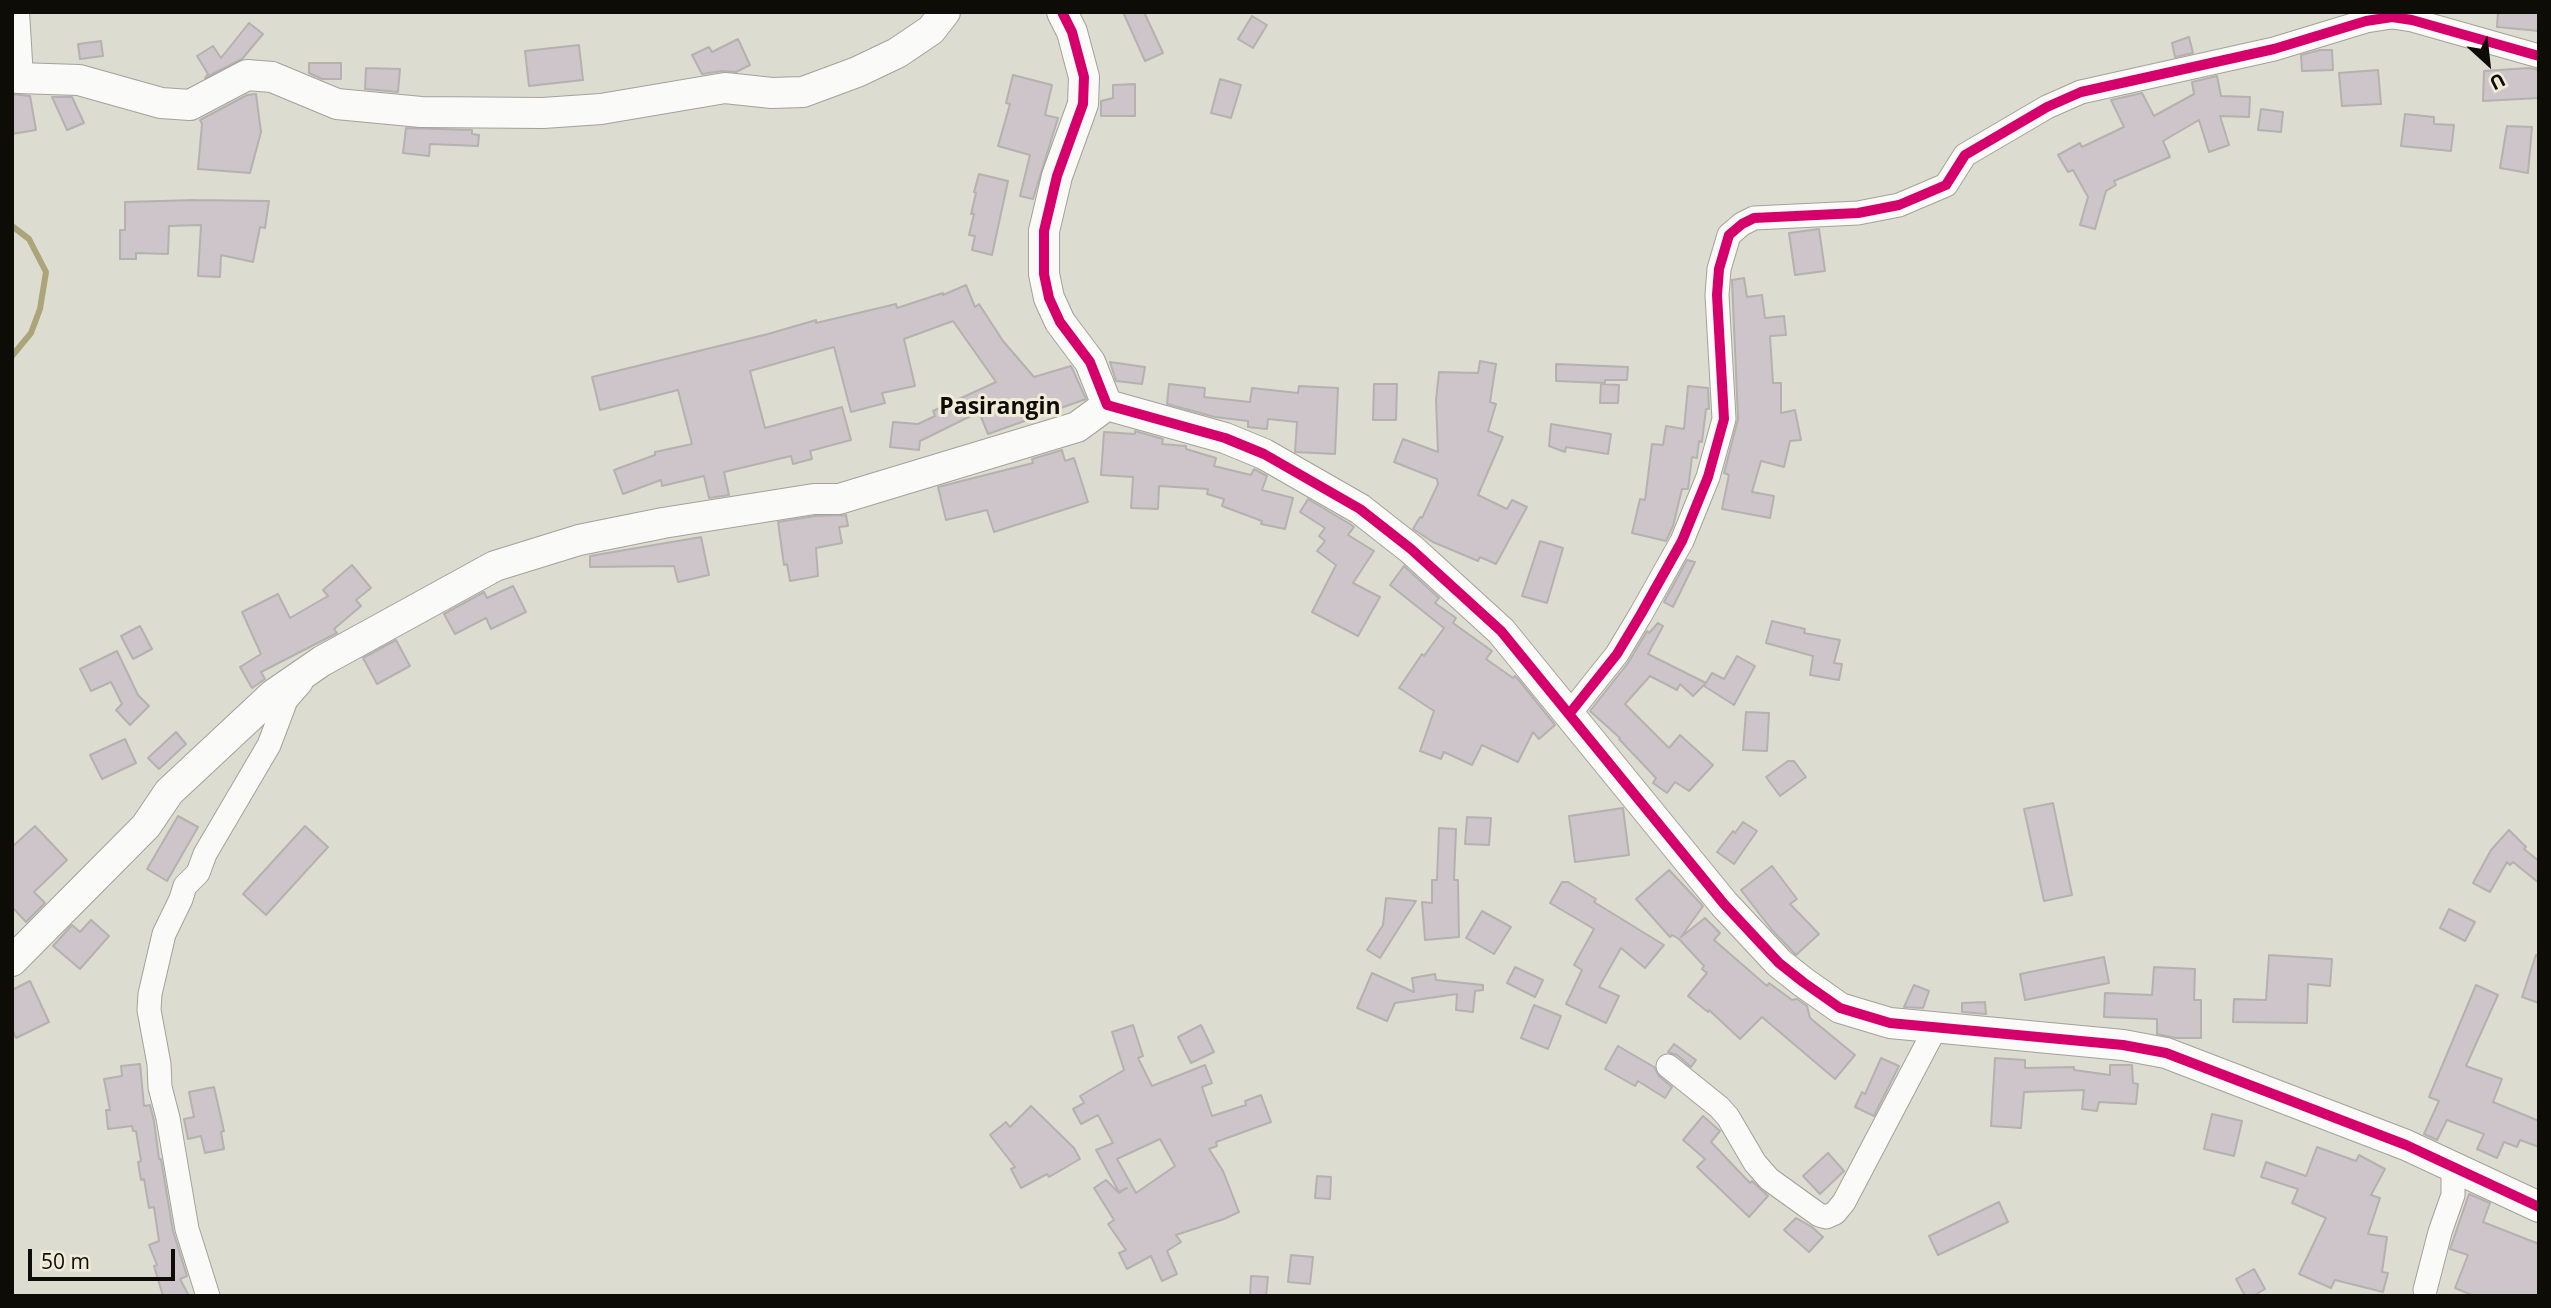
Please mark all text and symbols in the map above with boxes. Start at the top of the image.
north arrow [2453,28,2523,98]
text: U [2485,67,2510,97]
district label: Pasirangin [939,393,1061,421]
scale bar [32,1234,178,1278]
text: 50 m [41,1247,90,1275]

